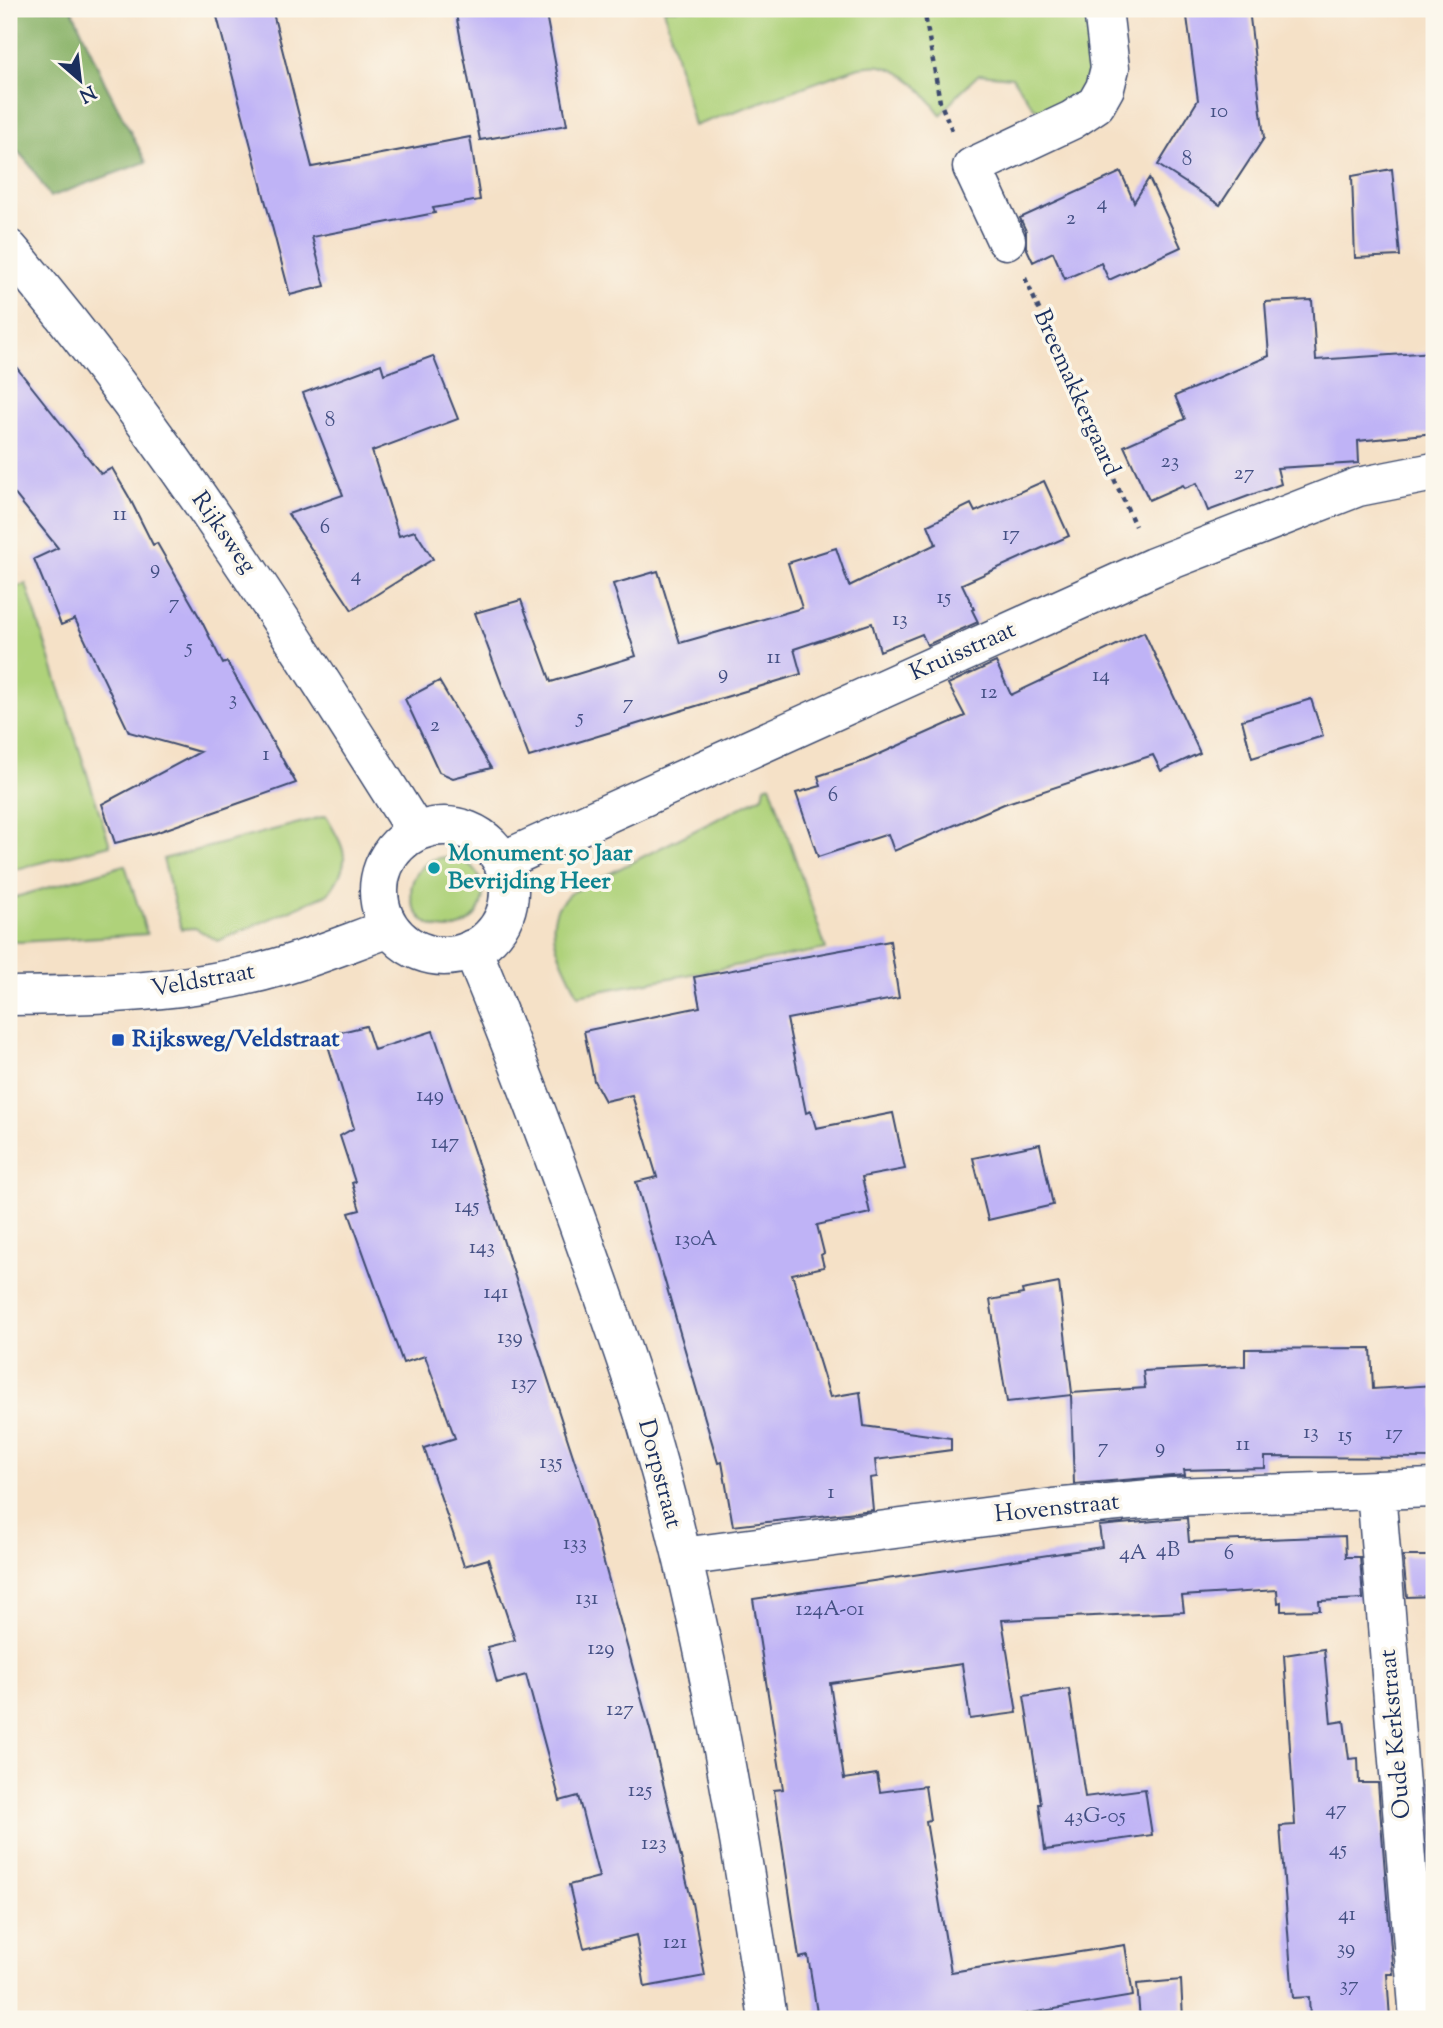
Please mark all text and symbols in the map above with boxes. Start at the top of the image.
north arrow [46,46,116,116]
text: N [74,77,100,108]
house number: 10 [1210,97,1228,127]
house number: 8 [1182,145,1192,175]
house number: 4 [1097,189,1107,219]
house number: 2 [1066,204,1076,234]
street label: Breemakkergaard [1024,304,1128,482]
house number: 8 [325,406,335,436]
house number: 23 [1161,447,1179,477]
house number: 27 [1234,459,1255,489]
street label: Rijksweg [182,485,264,581]
house number: 11 [113,500,127,530]
house number: 6 [320,513,330,543]
house number: 17 [1002,520,1020,550]
house number: 9 [150,554,160,584]
house number: 4 [351,561,361,591]
house number: 15 [937,583,951,613]
house number: 7 [169,589,180,619]
house number: 13 [892,605,908,635]
street label: Kruisstraat [905,614,1021,690]
house number: 5 [184,633,193,663]
house number: 11 [767,643,781,673]
house number: 9 [718,659,728,689]
house number: 14 [1092,661,1110,691]
house number: 12 [981,678,998,708]
house number: 3 [229,685,237,715]
house number: 7 [623,689,634,719]
house number: 5 [575,703,584,733]
house number: 2 [430,711,440,741]
house number: 1 [262,740,270,770]
house number: 6 [828,781,838,811]
place label: Monument 50 Jaar Bevrijding Heer [448,837,633,899]
marker: Monument 50 Jaar Bevrijding Heer [426,860,442,876]
street label: Veldstraat [148,955,258,1007]
place label: Rijksweg/Veldstraat [132,1023,340,1057]
marker: Rijksweg/Veldstraat [110,1032,126,1048]
house number: 149 [416,1081,444,1111]
house number: 147 [431,1128,460,1158]
house number: 145 [455,1192,479,1222]
house number: 130A [675,1225,717,1255]
house number: 143 [469,1233,495,1263]
house number: 141 [484,1278,508,1308]
house number: 139 [497,1323,523,1353]
house number: 137 [511,1369,538,1399]
street label: Dorpstraat [628,1416,690,1532]
house number: 13 [1303,1418,1319,1448]
house number: 17 [1385,1419,1403,1449]
house number: 15 [1338,1421,1352,1451]
house number: 11 [1236,1430,1250,1460]
house number: 7 [1098,1433,1109,1463]
house number: 9 [1155,1433,1165,1463]
house number: 135 [540,1448,562,1478]
house number: 1 [827,1478,835,1508]
street label: Hovenstraat [993,1486,1121,1532]
house number: 133 [563,1529,587,1559]
house number: 4B [1156,1536,1180,1566]
house number: 4A [1119,1539,1147,1569]
house number: 6 [1224,1539,1234,1569]
house number: 131 [576,1584,598,1614]
house number: 124A-01 [796,1595,864,1625]
house number: 129 [587,1634,615,1664]
street label: Oude Kerkstraat [1372,1648,1420,1820]
house number: 127 [606,1695,634,1725]
house number: 125 [628,1776,652,1806]
house number: 47 [1325,1795,1347,1825]
house number: 43G-05 [1064,1802,1126,1832]
house number: 123 [641,1829,667,1859]
house number: 45 [1329,1835,1347,1865]
house number: 41 [1338,1900,1356,1930]
house number: 121 [663,1928,687,1958]
house number: 39 [1337,1934,1355,1964]
house number: 37 [1339,1971,1359,2001]

